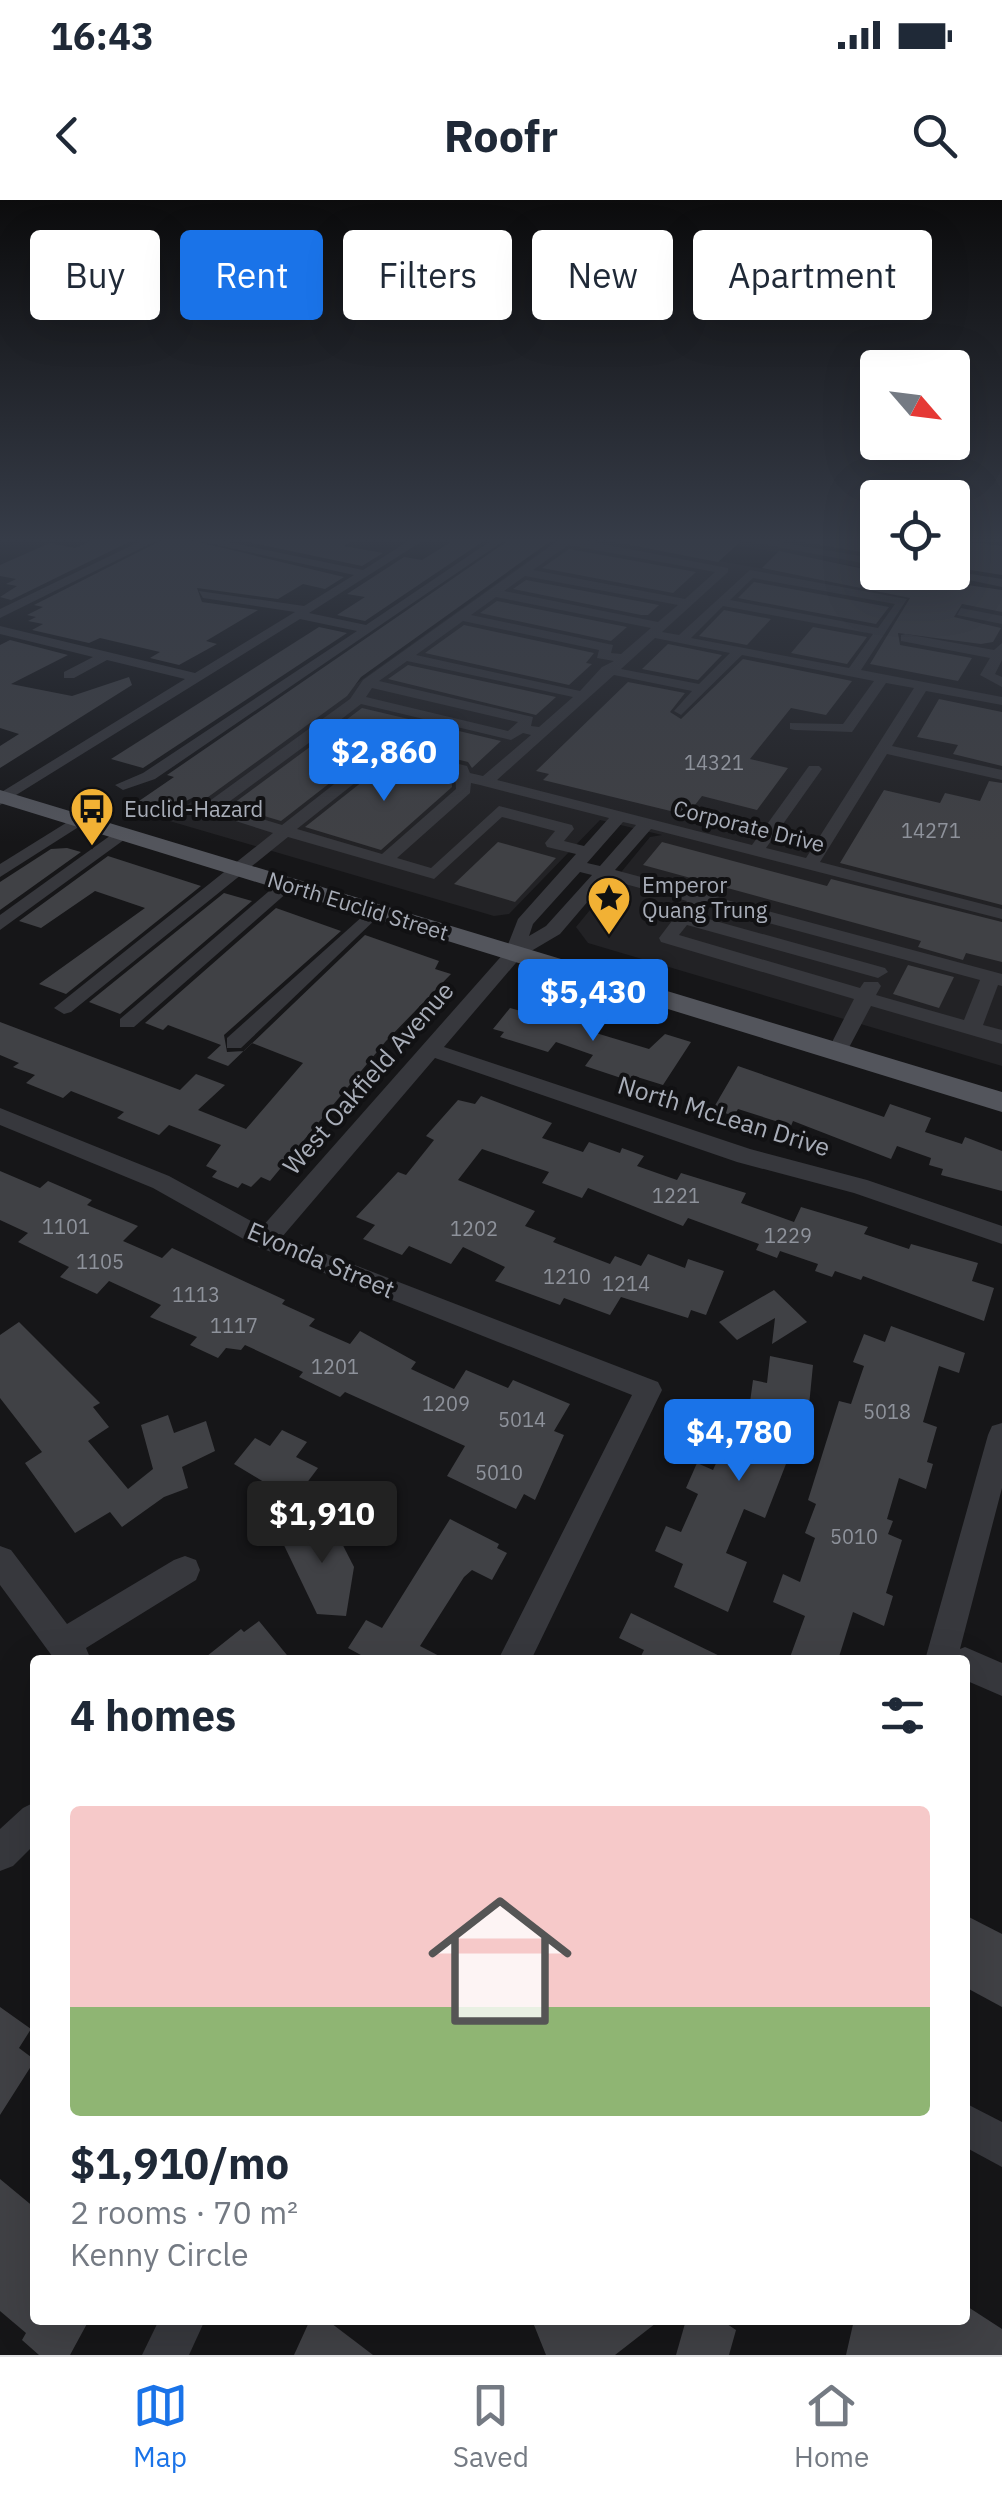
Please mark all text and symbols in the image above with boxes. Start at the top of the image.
text: 16:43 [50,11,154,60]
text: Roofr [444,106,558,164]
icon: back [40,108,95,163]
icon: search [907,108,962,163]
chip: Buy [30,230,160,320]
chip: Rent [180,230,323,320]
chip: Filters [343,230,512,320]
chip: New [532,230,673,320]
chip: Apartment [693,230,932,320]
north arrow [860,350,970,460]
map controls [860,350,970,590]
button: locate [860,480,970,590]
pin: $2,860 [303,719,465,804]
text: $2,860 [331,730,437,772]
house number: 14321 [684,749,744,776]
bus stop icon: Euclid-Hazard [69,786,115,847]
street label: Corporate Drive [670,793,828,858]
place label: Euclid-Hazard [124,794,263,823]
house number: 14271 [901,817,961,844]
street label: North Euclid Street [264,864,452,947]
place label: Emperor Quang Trung [642,870,768,924]
place icon: Emperor Quang Trung [586,875,632,936]
pin: $5,430 [512,959,674,1044]
text: $5,430 [540,970,646,1012]
street label: West Oakfield Avenue [275,974,460,1181]
street label: North McLean Drive [614,1068,834,1163]
house number: 1221 [652,1182,700,1209]
house number: 1101 [42,1213,90,1240]
street label: Evonda Street [242,1214,400,1305]
house number: 1202 [450,1215,498,1242]
house number: 1229 [764,1222,812,1249]
house number: 1105 [76,1248,124,1275]
house number: 1210 [543,1263,591,1290]
house number: 1214 [602,1270,650,1297]
house number: 1113 [172,1281,220,1308]
house number: 1117 [210,1312,258,1339]
house number: 1201 [311,1353,359,1380]
house number: 1209 [422,1390,470,1417]
house number: 5018 [863,1398,911,1425]
pin: $4,780 [658,1399,820,1484]
house number: 5014 [498,1406,546,1433]
text: $4,780 [686,1410,792,1452]
house number: 5010 [475,1459,523,1486]
pin: $1,910 [241,1481,403,1566]
text: $1,910 [269,1492,375,1534]
house number: 5010 [830,1523,878,1550]
text: 4 homes [70,1688,236,1743]
icon: filters [875,1688,930,1743]
icon: home [410,1871,590,2051]
text: $1,910/mo [70,2136,289,2191]
text: 2 rooms · 70 m² [70,2191,298,2233]
text: Kenny Circle [70,2233,249,2275]
tab: Map [133,2378,188,2475]
tab: Saved [453,2378,529,2475]
tab: Home [794,2378,869,2475]

